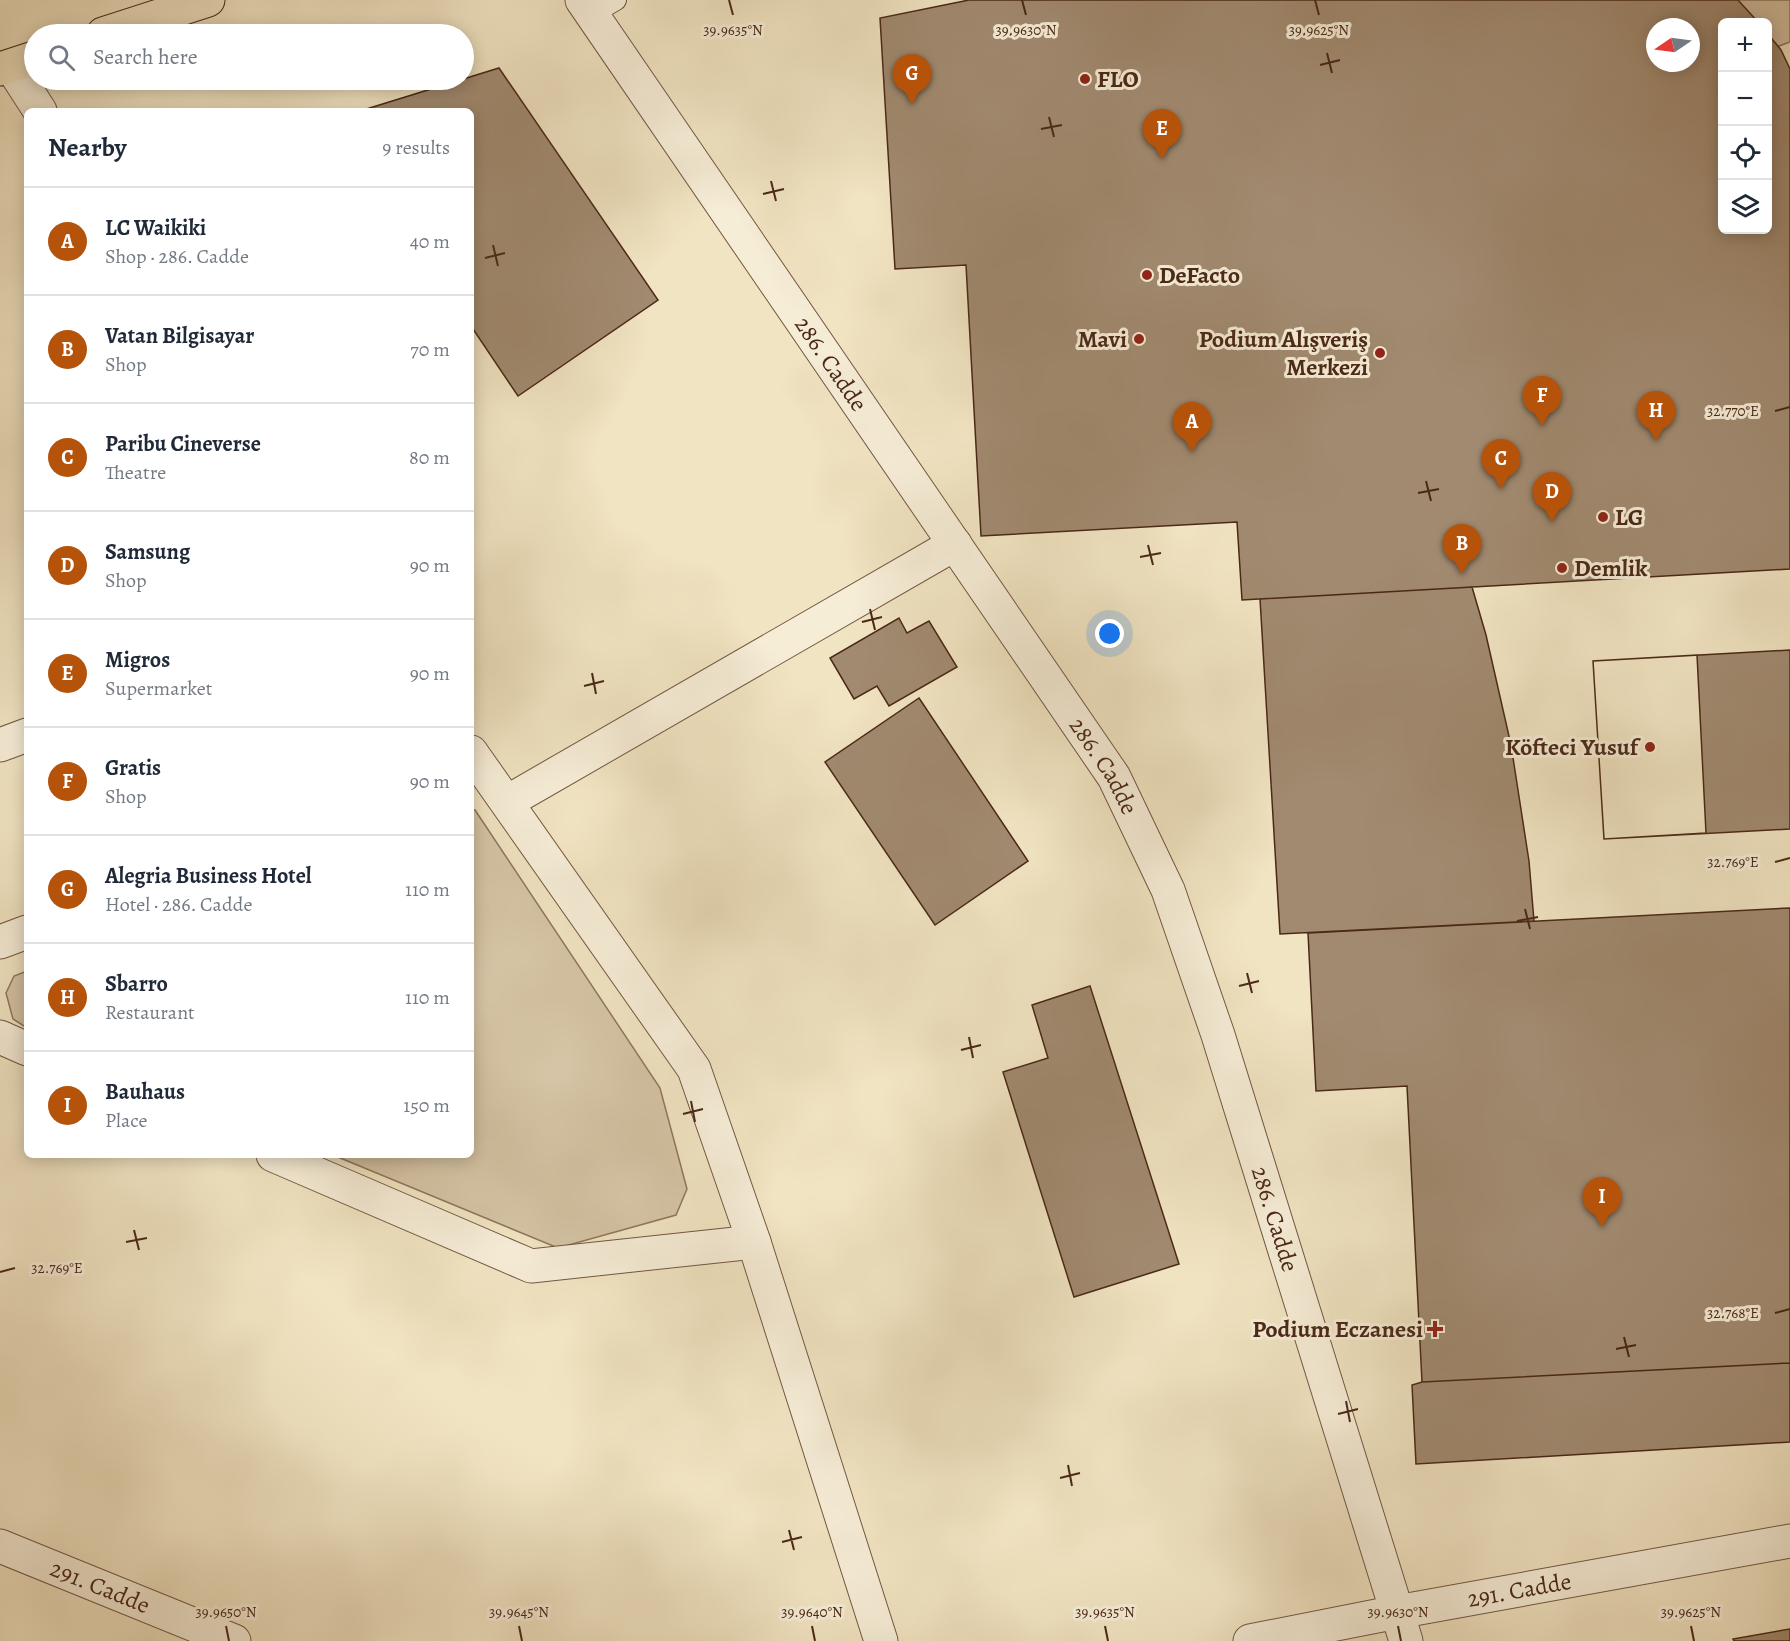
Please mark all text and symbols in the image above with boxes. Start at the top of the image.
north arrow [1646,18,1700,72]
map controls [1718,18,1772,234]
button: + [1718,18,1772,72]
text: 39.9635°N [703,20,763,40]
text: 39.9630°N [996,20,1057,40]
text: 39.9625°N [1289,20,1349,40]
search box [24,24,474,90]
icon: search [45,41,78,74]
text: Search here [93,42,198,72]
pin: G [892,54,932,104]
place label: FLO [1097,63,1139,95]
marker: FLO [1078,72,1092,86]
button: − [1718,72,1772,126]
pin: E [1142,110,1182,159]
button: locate [1718,126,1772,180]
text: Nearby [48,130,127,165]
text: 9 results [382,134,450,161]
button: layers [1718,180,1772,234]
text: LC Waikiki [105,213,206,243]
text: A [61,228,74,255]
text: 40 m [410,228,450,255]
text: Shop · 286. Cadde [105,243,249,270]
place label: DeFacto [1159,259,1240,291]
marker: DeFacto [1140,268,1154,282]
street label: 286. Cadde [787,310,875,418]
text: Vatan Bilgisayar [105,321,254,351]
place label: Mavi [1078,323,1127,355]
place label: Podium Alışveriş Merkezi [1199,323,1368,383]
marker: Mavi [1132,332,1146,346]
text: B [61,336,74,363]
text: 70 m [410,336,450,363]
marker: Podium Alışveriş Merkezi [1373,346,1387,360]
text: Shop [105,351,147,378]
pin: F [1522,376,1562,426]
pin: H [1636,392,1676,441]
text: 32.770°E [1707,401,1759,421]
pin: A [1172,402,1212,452]
text: Paribu Cineverse [105,429,261,459]
pin: C [1482,440,1520,489]
text: C [61,444,74,471]
text: 80 m [409,444,450,471]
text: Theatre [105,459,166,486]
pin: D [1532,472,1572,522]
place label: LG [1615,501,1643,533]
marker: LG [1596,510,1610,524]
pin: B [1442,524,1482,574]
text: Samsung [105,537,190,567]
text: D [61,552,74,579]
text: 90 m [410,552,450,579]
place label: Demlik [1574,552,1648,584]
marker: Demlik [1555,561,1569,575]
text: Shop [105,567,147,594]
your location [1095,619,1124,648]
text: Migros [105,645,170,675]
text: E [62,660,73,687]
text: 90 m [410,660,450,687]
text: Supermarket [105,675,212,702]
street label: 286. Cadde [1062,711,1146,820]
place label: Köfteci Yusuf [1505,731,1642,763]
marker: Köfteci Yusuf [1643,740,1657,754]
text: Gratis [105,753,161,783]
text: F [62,768,73,795]
text: 90 m [410,768,450,795]
text: Shop [105,783,147,810]
text: 32.769°E [1707,852,1759,872]
text: Alegria Business Hotel [105,861,312,891]
text: G [61,876,74,903]
text: 110 m [405,876,450,903]
text: Hotel · 286. Cadde [105,891,252,918]
text: Sbarro [105,969,168,999]
text: H [60,984,75,1011]
text: 110 m [405,984,450,1011]
text: Restaurant [105,999,195,1026]
text: Bauhaus [105,1077,185,1107]
text: I [64,1092,71,1119]
text: 150 m [403,1092,450,1119]
text: Place [105,1107,147,1134]
street label: 286. Cadde [1244,1162,1306,1276]
pin: I [1582,1178,1622,1227]
text: 32.769°E [31,1258,83,1278]
text: 32.768°E [1707,1303,1759,1323]
place label: Podium Eczanesi [1252,1313,1423,1345]
marker: Podium Eczanesi [1428,1322,1442,1336]
street label: 291. Cadde [45,1552,155,1621]
street label: 291. Cadde [1465,1565,1574,1615]
text: 39.9650°N [195,1602,257,1622]
text: 39.9645°N [489,1602,549,1622]
text: 39.9640°N [781,1602,843,1622]
text: 39.9635°N [1075,1602,1135,1622]
text: 39.9630°N [1368,1602,1429,1622]
text: 39.9625°N [1661,1602,1721,1622]

